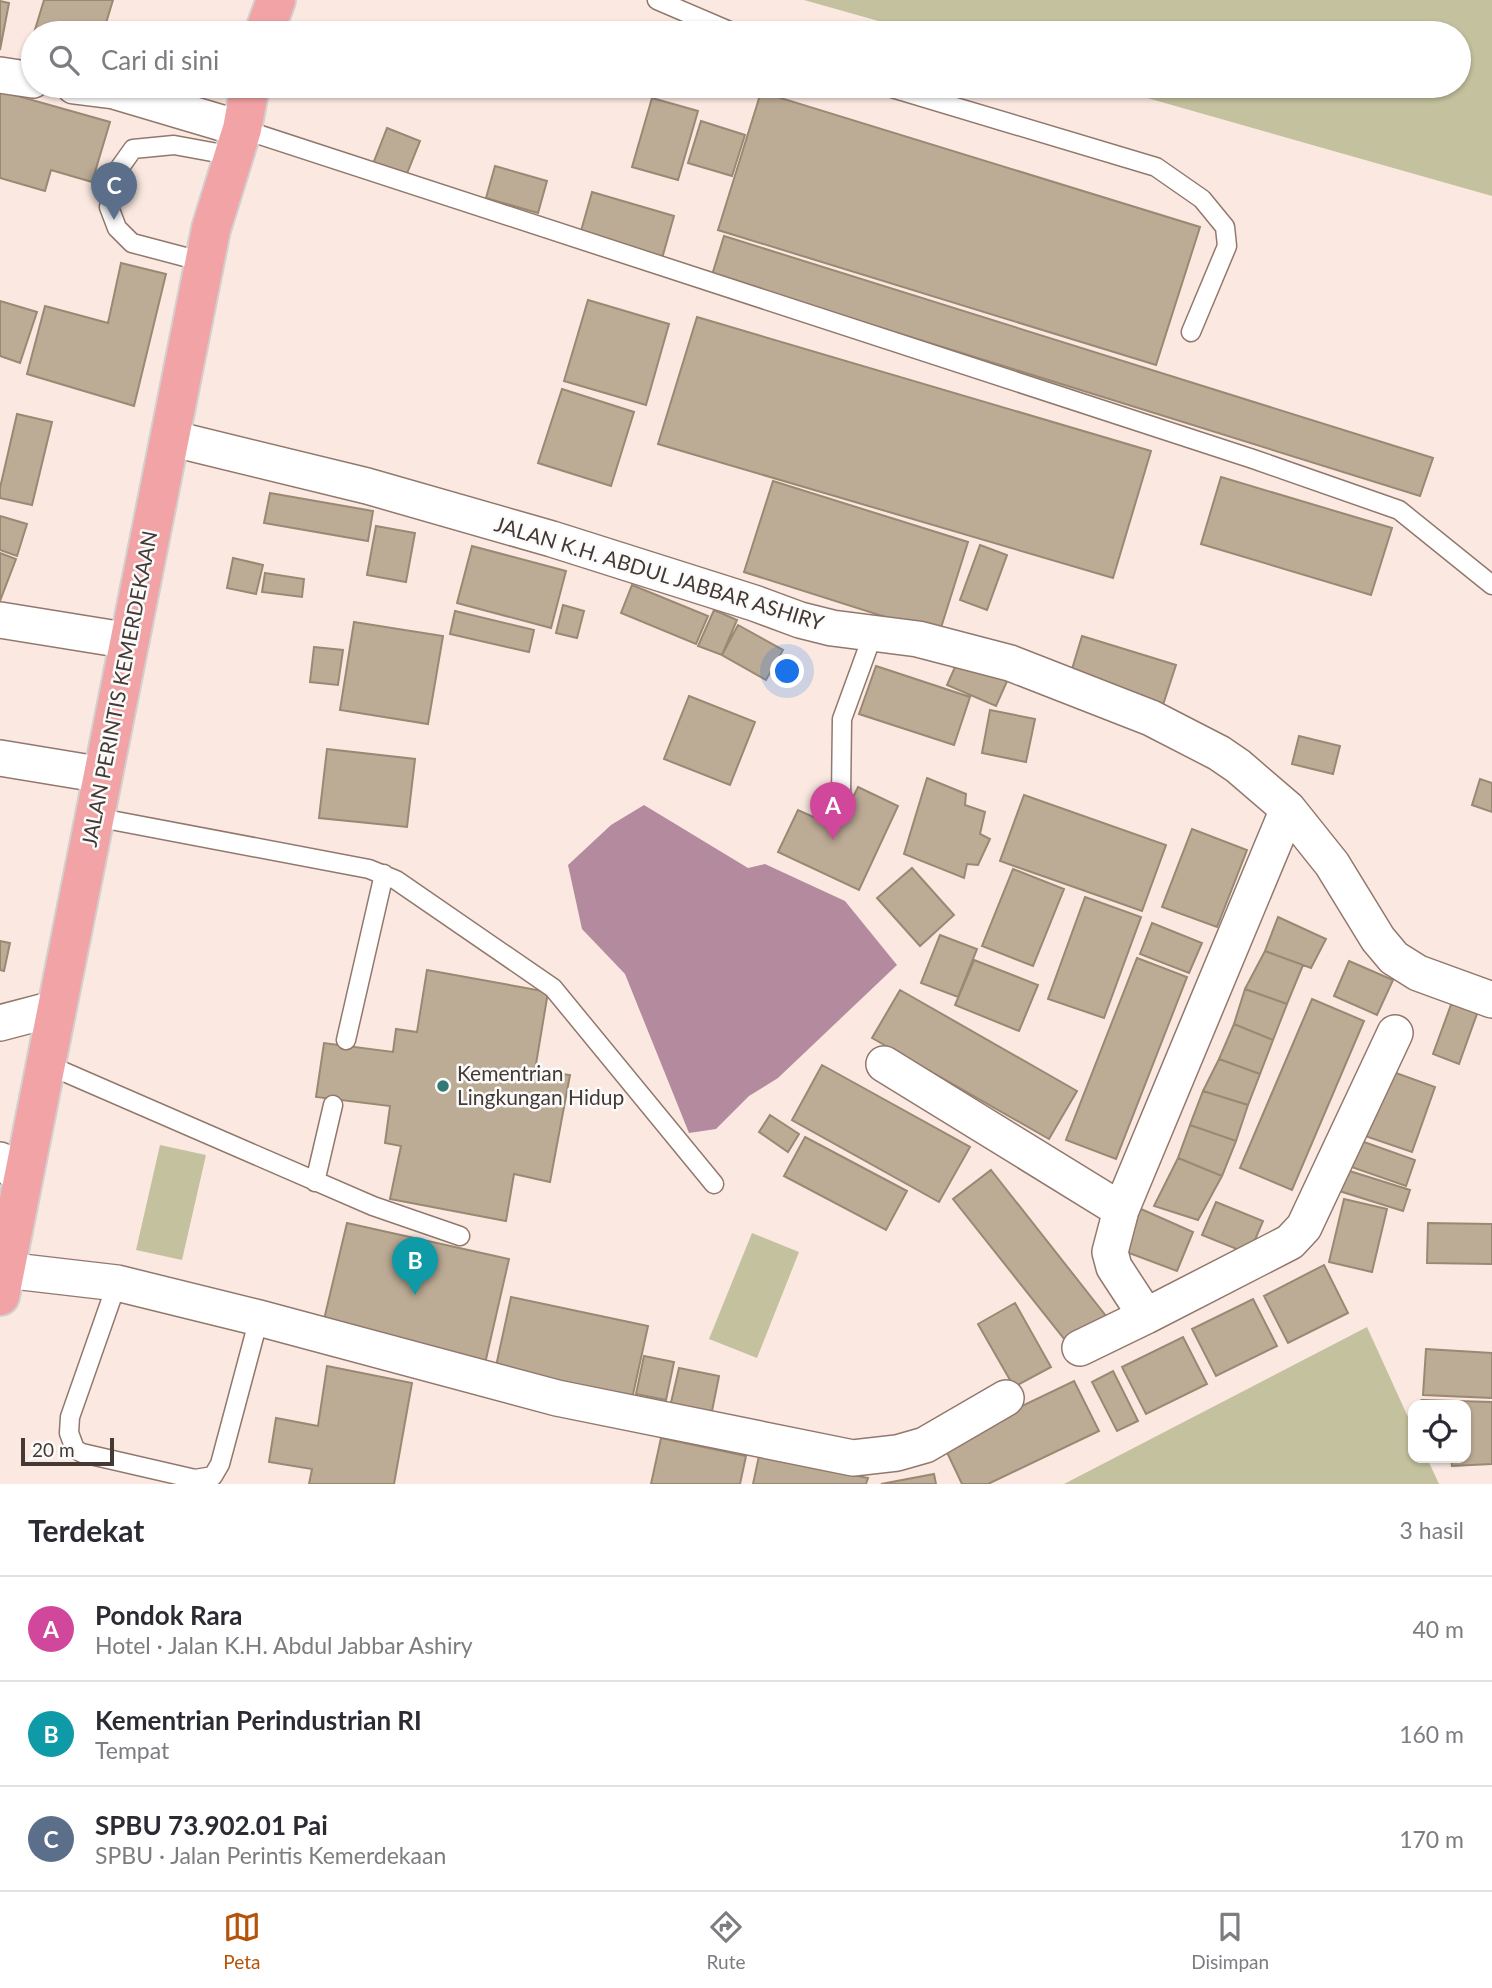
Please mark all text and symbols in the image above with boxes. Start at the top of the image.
search box [21,21,1471,98]
icon: search [45,41,83,79]
text: Cari di sini [101,44,219,76]
pin: C [91,162,137,220]
street label: JALAN K.H. ABDUL JABBAR ASHIRY [492,510,828,635]
street label: JALAN PERINTIS KEMERDEKAAN [76,529,161,849]
your location [770,654,804,688]
pin: A [810,782,856,840]
place label: Kementrian Lingkungan Hidup [457,1060,624,1109]
marker: Kementrian Lingkungan Hidup [435,1078,451,1094]
pin: B [392,1237,438,1295]
map controls [1408,1400,1471,1463]
button: locate [1408,1400,1471,1463]
scale bar [21,1435,114,1467]
text: 20 m [32,1438,75,1461]
text: Terdekat [28,1512,144,1548]
text: 3 hasil [1400,1516,1464,1544]
text: Pondok Rara [95,1599,242,1631]
text: A [43,1615,59,1643]
text: 40 m [1413,1615,1464,1643]
text: Hotel · Jalan K.H. Abdul Jabbar Ashiry [95,1631,473,1659]
text: Kementrian Perindustrian RI [95,1704,422,1736]
text: B [43,1720,59,1748]
text: 160 m [1399,1720,1464,1748]
text: Tempat [95,1736,169,1764]
text: SPBU 73.902.01 Pai [95,1809,328,1841]
text: C [43,1825,59,1853]
text: 170 m [1399,1825,1464,1853]
text: SPBU · Jalan Perintis Kemerdekaan [95,1841,446,1869]
tab: Peta [223,1908,261,1973]
tab: Rute [707,1908,745,1973]
tab: Disimpan [1191,1908,1269,1973]

